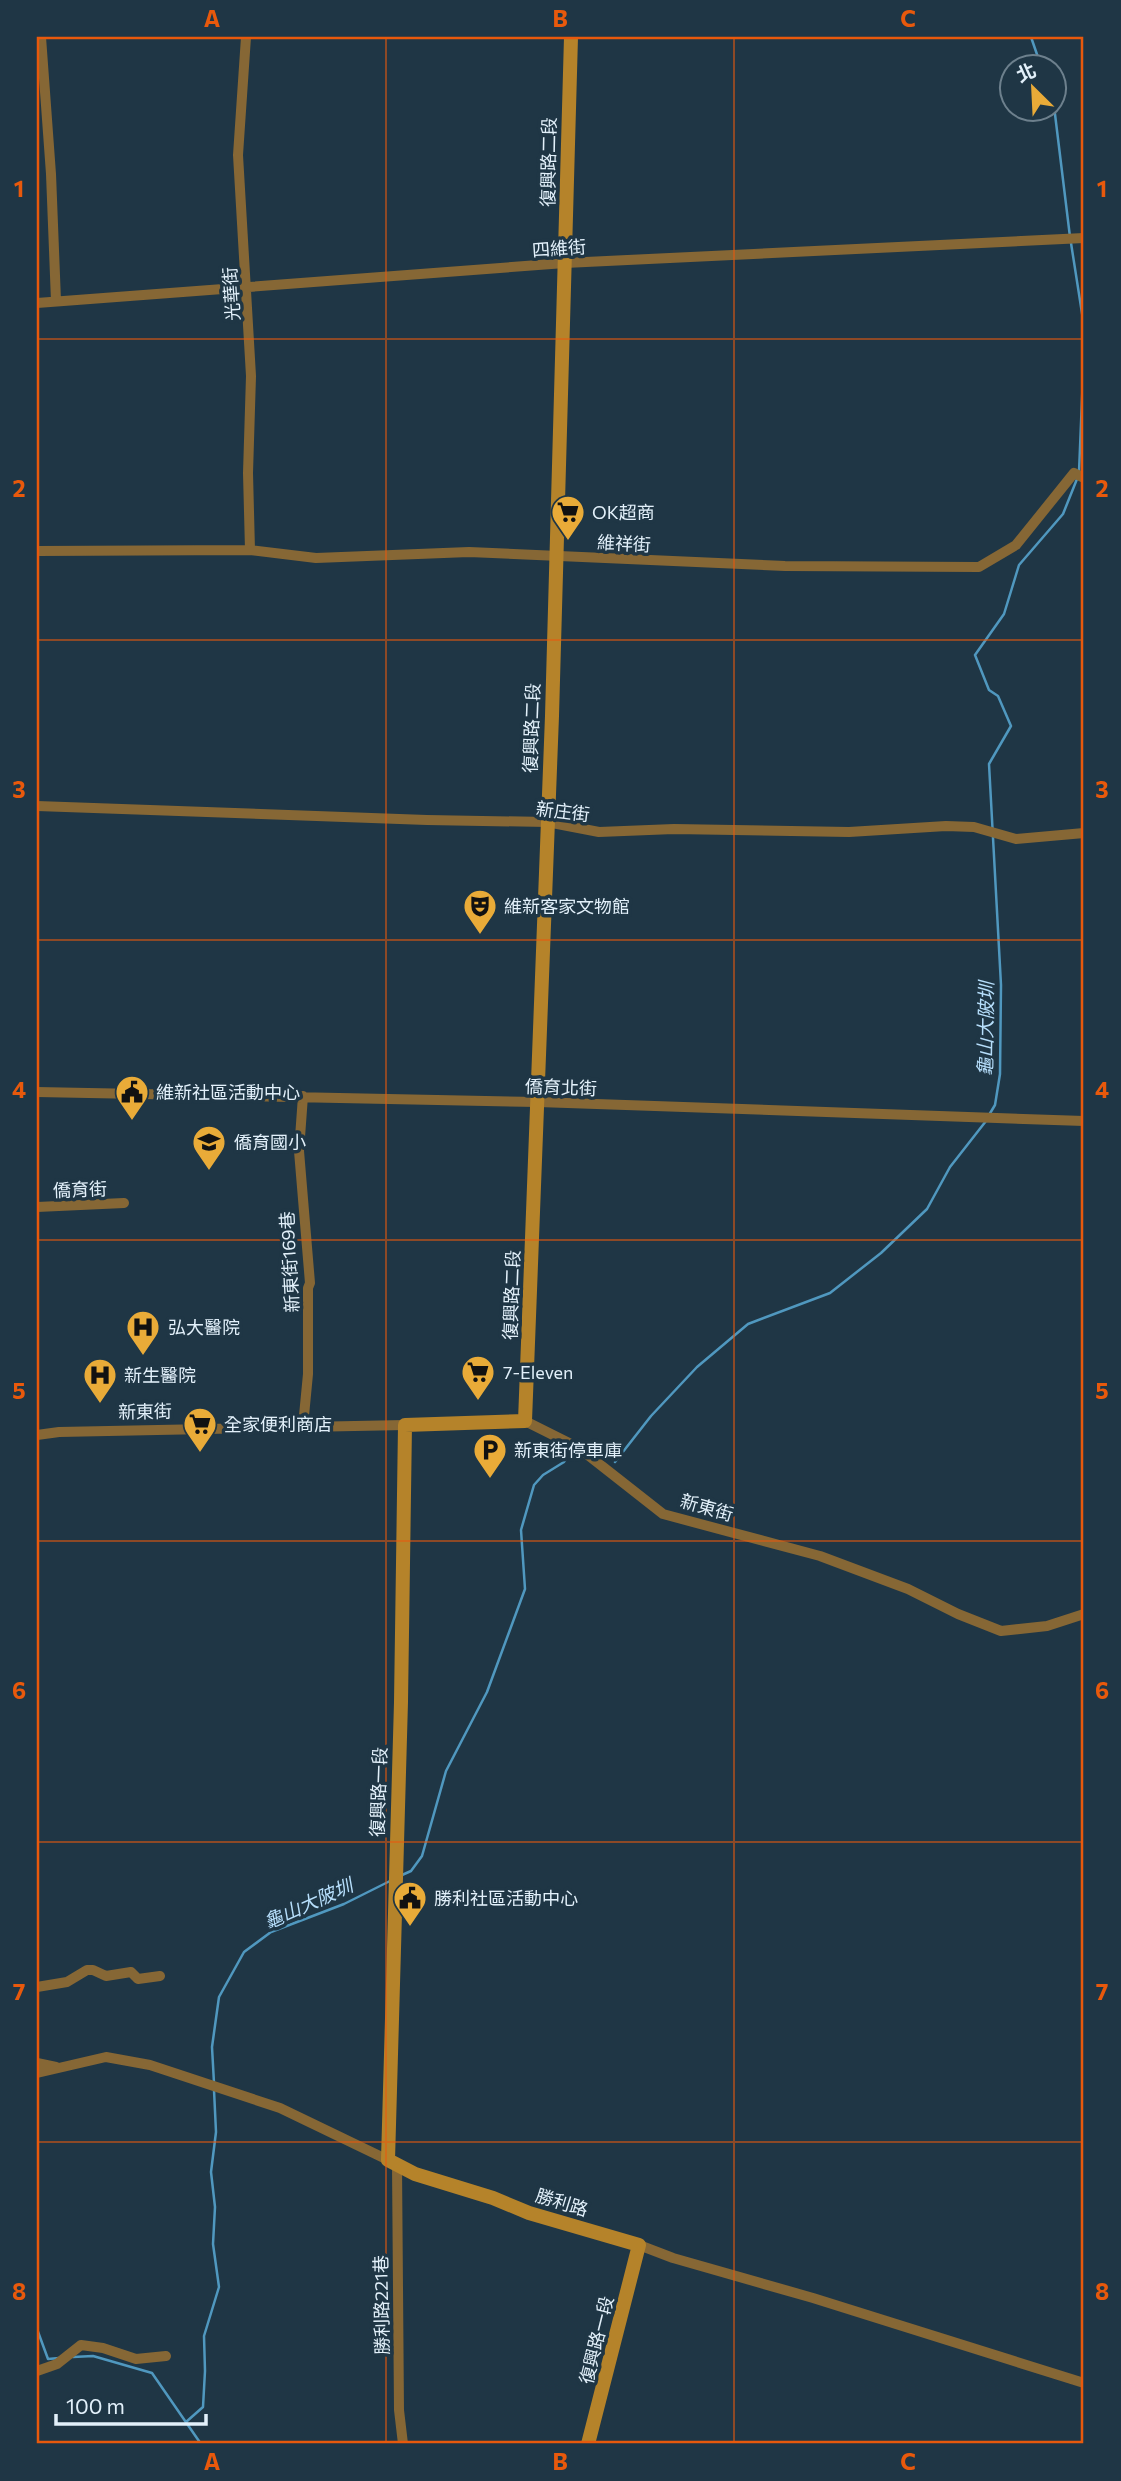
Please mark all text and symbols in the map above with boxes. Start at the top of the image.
text: A [204,4,221,32]
text: B [552,4,568,32]
text: C [900,4,916,32]
north arrow [998,52,1068,122]
text: 北 [1013,58,1039,86]
street label: 復興路二段 [536,117,560,207]
text: 1 [14,174,24,202]
text: 1 [1097,174,1107,202]
street label: 四維街 [531,235,587,261]
street label: 光華街 [218,266,244,322]
text: 2 [12,474,26,502]
text: 2 [1095,474,1109,502]
supermarket icon: OK超商 [549,493,587,542]
place label: OK超商 [592,501,655,523]
street label: 維祥街 [596,531,652,555]
street label: 復興路二段 [518,683,544,773]
text: 3 [12,775,26,803]
text: 3 [1095,775,1109,803]
street label: 新庄街 [535,797,591,825]
theatre icon: 維新客家文物館 [461,887,499,936]
place label: 維新客家文物館 [504,895,630,917]
water label: 龜山大陂圳 [973,978,997,1077]
public building icon: 維新社區活動中心 [113,1073,151,1122]
text: 4 [12,1075,26,1103]
street label: 僑育北街 [525,1075,597,1099]
text: 4 [1095,1075,1109,1103]
place label: 維新社區活動中心 [156,1081,300,1103]
school or university icon: 僑育國小 [190,1123,228,1172]
place label: 僑育國小 [234,1131,306,1153]
street label: 僑育街 [53,1177,107,1201]
street label: 新東街169巷 [275,1211,303,1313]
street label: 復興路二段 [498,1250,524,1340]
hospital icon: 弘大醫院 [124,1308,162,1357]
place label: 弘大醫院 [168,1316,240,1338]
supermarket icon: 7-Eleven [459,1353,497,1402]
hospital icon: 新生醫院 [81,1356,119,1405]
place label: 7-Eleven [503,1361,573,1383]
place label: 新生醫院 [124,1364,196,1386]
text: 5 [12,1376,26,1404]
text: 5 [1095,1376,1109,1404]
street label: 新東街 [118,1400,172,1422]
supermarket icon: 全家便利商店 [181,1405,219,1454]
place label: 全家便利商店 [224,1413,332,1435]
parking icon: 新東街停車庫 [471,1431,509,1480]
place label: 新東街停車庫 [514,1439,622,1461]
street label: 新東街 [678,1489,736,1525]
text: 6 [12,1676,26,1704]
text: 6 [1095,1676,1109,1704]
street label: 復興路一段 [365,1747,391,1837]
water label: 龜山大陂圳 [260,1872,359,1933]
public building icon: 勝利社區活動中心 [391,1879,429,1928]
place label: 勝利社區活動中心 [434,1887,578,1909]
text: 7 [13,1977,25,2005]
text: 7 [1096,1977,1108,2005]
street label: 勝利路 [533,2184,591,2220]
street label: 勝利路221巷 [369,2255,393,2355]
text: 8 [12,2277,26,2305]
text: 8 [1095,2277,1109,2305]
street label: 復興路一段 [574,2294,618,2386]
scale bar [56,2383,206,2427]
text: 100 m [66,2393,125,2418]
text: A [204,2447,221,2475]
text: B [552,2447,568,2475]
text: C [900,2447,916,2475]

